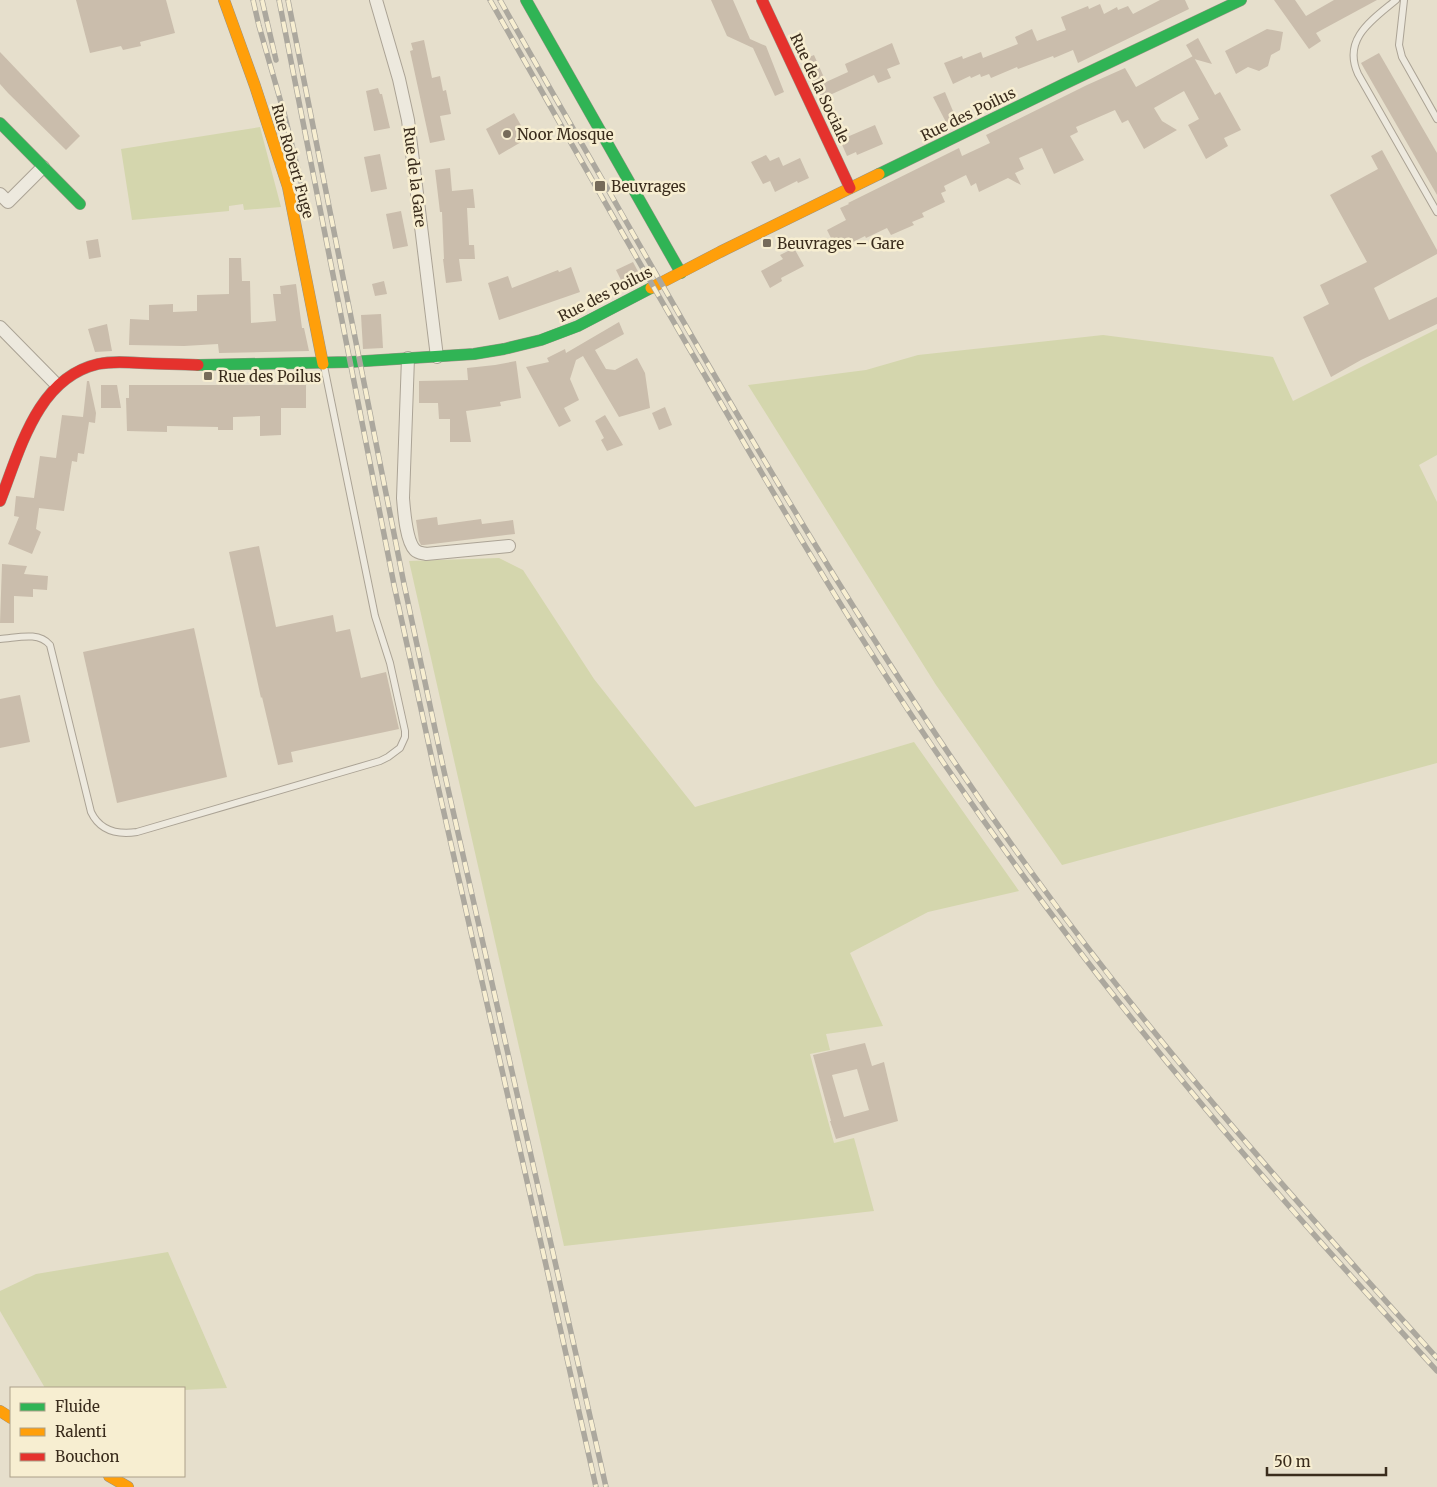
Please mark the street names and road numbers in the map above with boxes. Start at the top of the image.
street label: Rue de la Sociale [786,30,854,146]
street label: Rue des Poilus [917,83,1019,145]
street label: Rue Robert Fuge [268,102,318,221]
street label: Rue de la Gare [399,126,431,228]
street label: Rue des Poilus [555,262,655,326]

